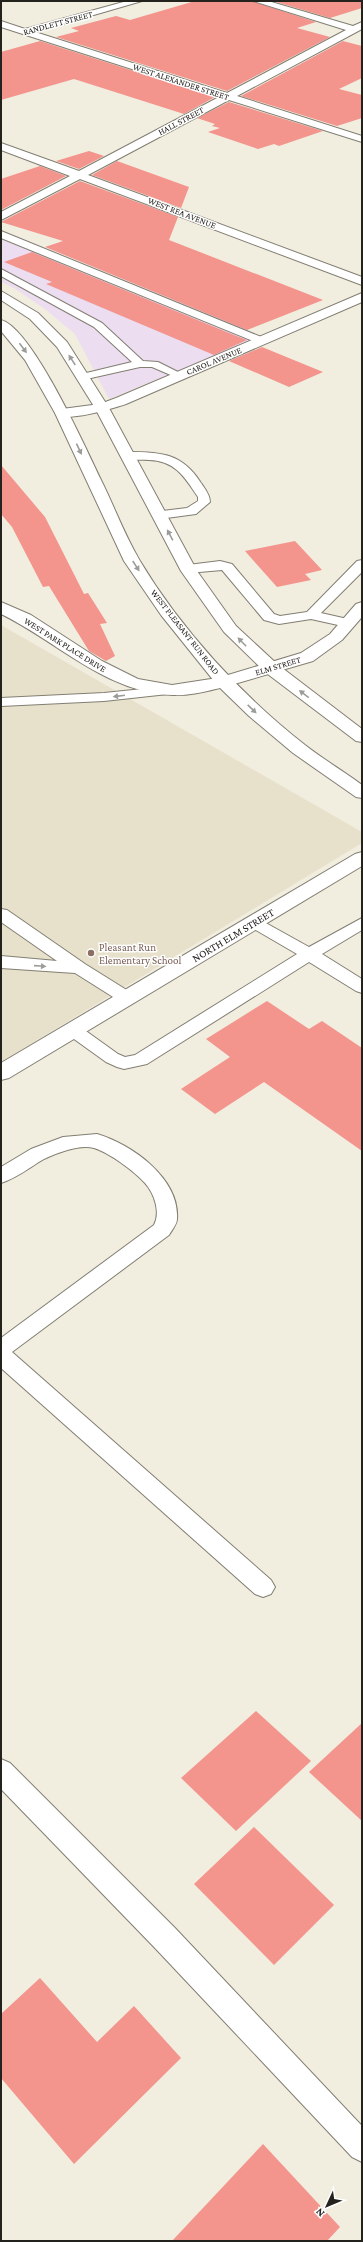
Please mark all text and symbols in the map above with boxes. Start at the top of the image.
street label: RANDLETT STREET [22,9,94,37]
street label: WEST ALEXANDER STREET [132,62,230,102]
street label: HALL STREET [156,105,206,137]
street label: WEST REA AVENUE [147,195,218,231]
one-way arrow [19,343,27,354]
street label: CAROL AVENUE [185,345,243,377]
one-way arrow [68,355,76,365]
one-way arrow [76,443,82,454]
one-way arrow [166,529,173,540]
one-way arrow [132,560,139,571]
street label: WEST PLEASANT RUN ROAD [149,588,221,676]
street label: WEST PARK PLACE DRIVE [22,616,108,674]
one-way arrow [238,637,247,647]
street label: ELM STREET [254,654,302,678]
one-way arrow [299,690,310,698]
one-way arrow [113,693,125,699]
one-way arrow [247,704,257,714]
street label: NORTH ELM STREET [190,906,276,964]
place label: Pleasant Run Elementary School [99,941,182,967]
marker: Pleasant Run Elementary School [86,948,96,958]
one-way arrow [34,962,46,969]
north arrow [307,2186,347,2226]
text: N [313,2206,327,2220]

